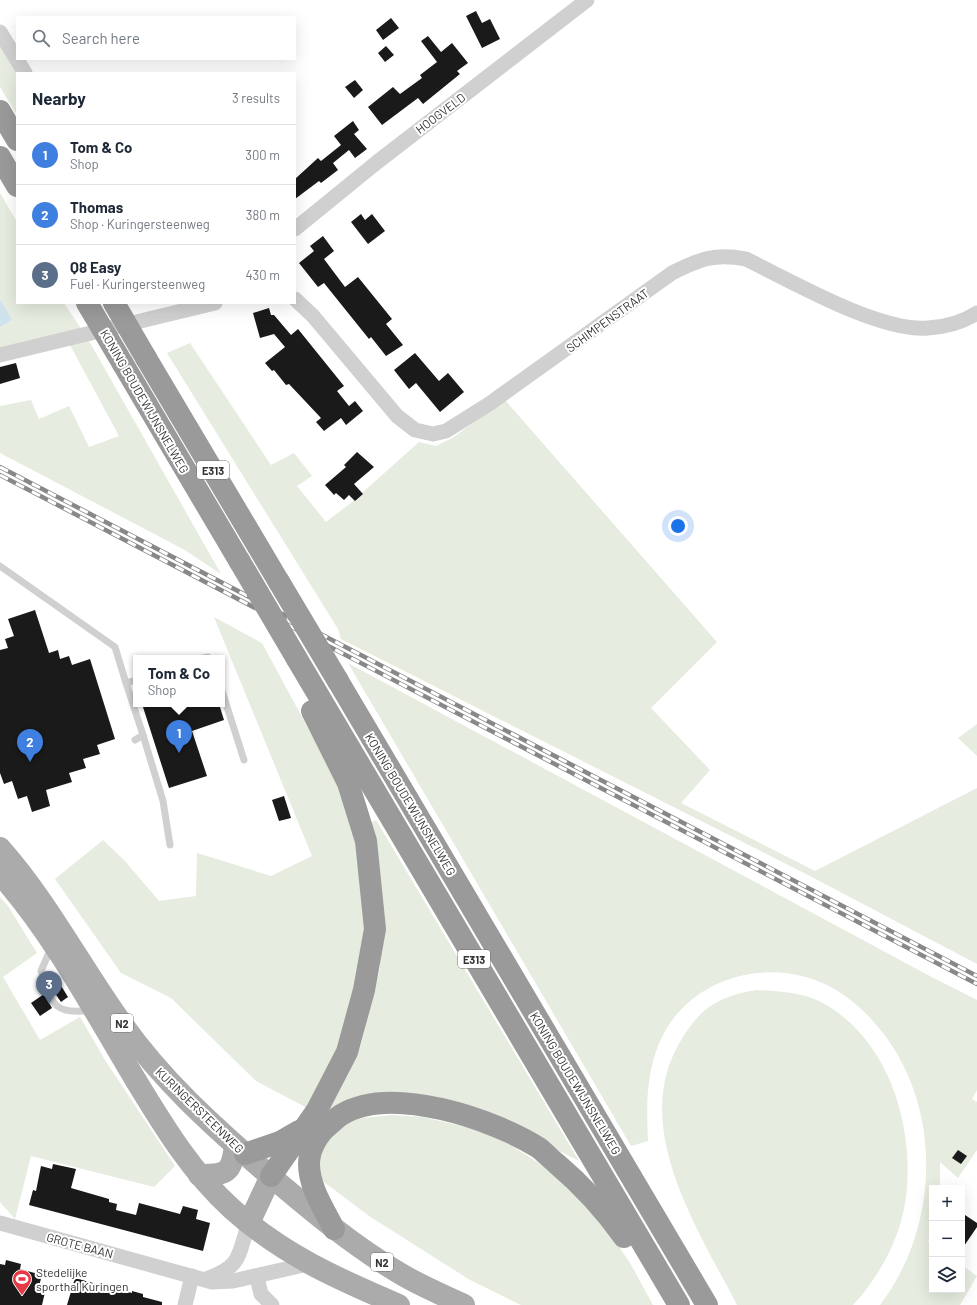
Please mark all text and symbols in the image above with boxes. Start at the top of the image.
search box [16,16,296,60]
icon: search [30,27,52,49]
text: Search here [62,29,140,47]
text: Nearby [32,88,86,108]
text: 3 results [232,90,280,106]
street label: HOOGVELD [412,90,468,136]
text: Tom & Co [70,138,132,156]
text: 1 [43,147,47,163]
text: 300 m [245,147,280,163]
text: Shop [70,156,99,172]
text: Thomas [70,198,123,216]
text: 2 [41,207,49,223]
text: 380 m [246,207,280,223]
text: Shop · Kuringersteenweg [70,216,210,232]
text: Q8 Easy [70,258,121,276]
text: 3 [41,267,49,283]
text: 430 m [245,267,280,283]
text: Fuel · Kuringersteenweg [70,276,205,292]
street label: SCHIMPENSTRAAT [563,285,651,355]
street label: KONING BOUDEWIJNSNELWEG [98,327,192,475]
road number: E313 [197,461,229,479]
your location [668,516,688,536]
popup [133,655,225,707]
text: Tom & Co [148,664,210,682]
text: Shop [148,682,177,698]
pin: 1 [166,720,192,753]
pin: 2 [17,729,43,762]
street label: KONING BOUDEWIJNSNELWEG [363,730,459,878]
road number: E313 [458,950,490,968]
pin: 3 [36,971,62,1004]
street label: KONING BOUDEWIJNSNELWEG [528,1009,624,1157]
road number: N2 [111,1014,133,1032]
street label: KURINGERSTEENWEG [153,1064,247,1156]
map controls [929,1185,965,1293]
button: + [929,1185,965,1221]
button: − [929,1221,965,1257]
street label: GROTE BAAN [45,1229,115,1261]
road number: N2 [371,1253,393,1271]
button: layers [929,1257,965,1293]
place label: Stedelijke sporthal Kuringen [36,1265,128,1293]
sports icon: Stedelijke sporthal Kuringen [11,1268,33,1296]

